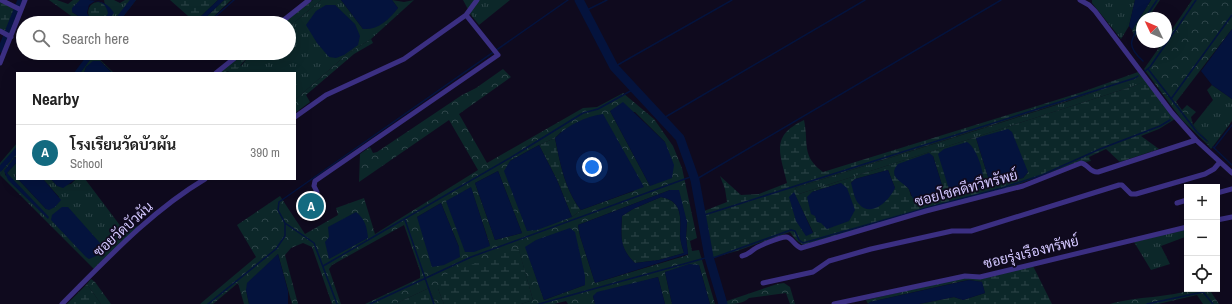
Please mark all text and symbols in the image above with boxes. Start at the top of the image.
north arrow [1136,12,1172,48]
search box [16,16,296,60]
icon: search [30,27,52,49]
text: Search here [62,28,129,49]
text: Nearby [32,87,79,110]
text: โรงเรียนวัดบัวผัน [70,134,176,155]
text: A [41,144,49,161]
text: 390 m [250,144,280,161]
text: School [70,155,103,172]
your location [582,157,602,177]
street label: ซอยโชคดีทวีทรัพย์ [913,166,1019,210]
map controls [1184,184,1220,292]
button: + [1184,184,1220,220]
pin: A [298,191,324,221]
street label: ซอยวัดบัวผัน [89,197,157,260]
button: − [1184,220,1220,256]
street label: ซอยรุ่งเรืองทรัพย์ [981,231,1081,274]
button: locate [1184,256,1220,292]

